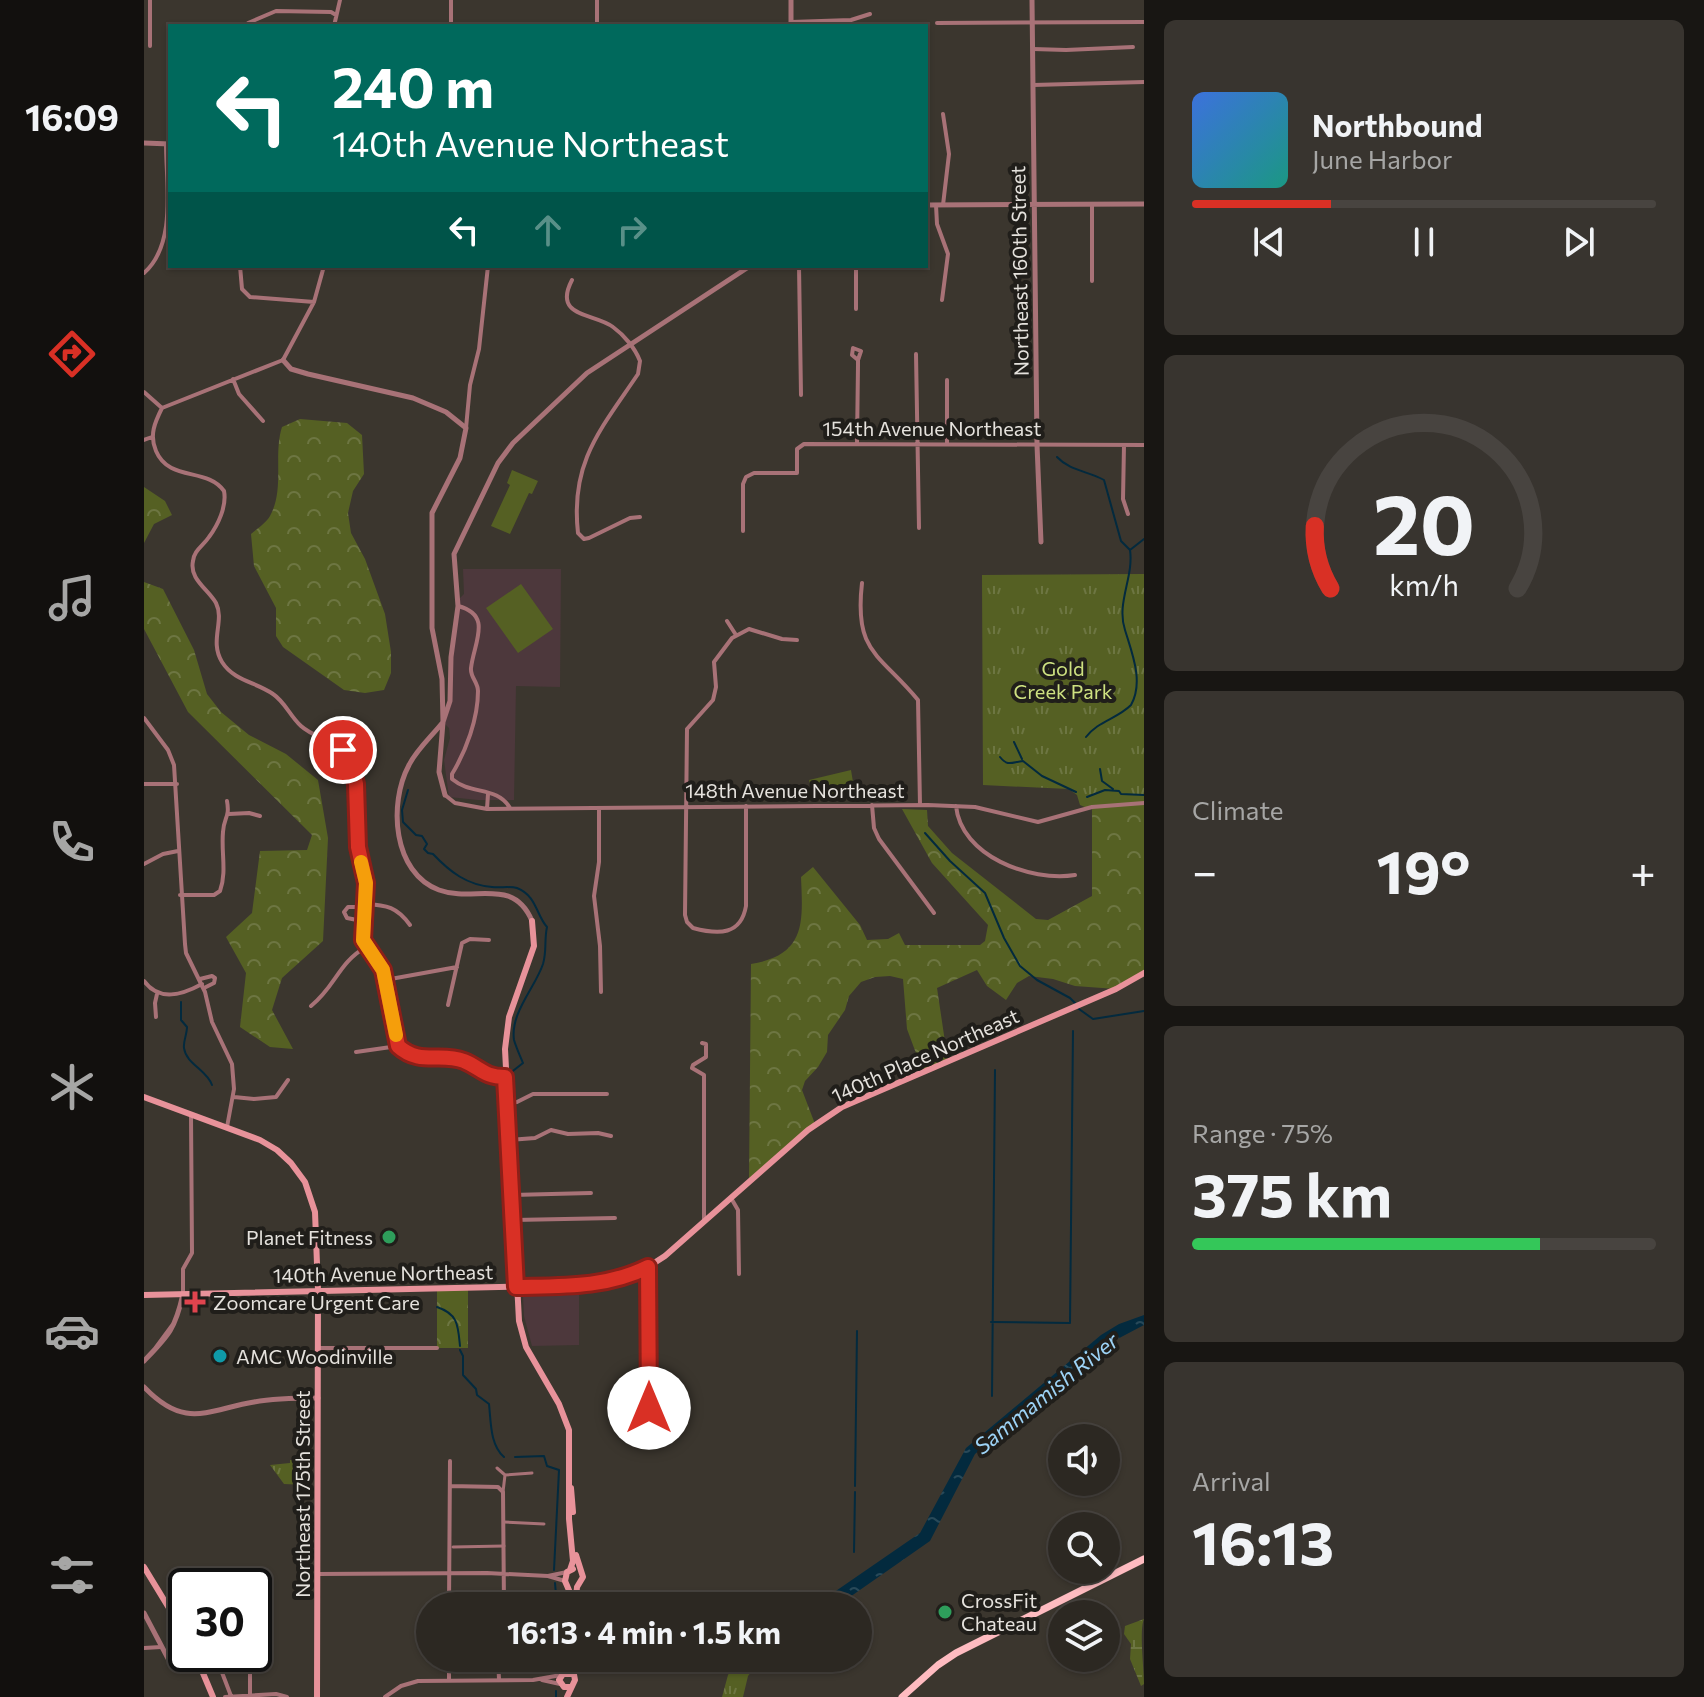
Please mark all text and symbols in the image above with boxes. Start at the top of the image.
text: 240 m [332,51,494,120]
icon: left [200,56,304,160]
text: 16:09 [25,94,119,138]
text: Northbound [1312,106,1483,143]
text: 140th Avenue Northeast [332,120,729,164]
text: June Harbor [1312,143,1452,174]
street label: Northeast 160th Street [1005,166,1033,376]
icon: left [442,208,486,252]
icon: ahead [526,208,570,252]
icon: right [610,208,654,252]
icon: previous [1247,220,1291,264]
icon: pause [1402,220,1446,264]
icon: next [1557,220,1601,264]
icon: directions [44,326,100,382]
street label: 154th Avenue Northeast [823,416,1041,440]
text: 20 [1373,470,1475,572]
text: km/h [1389,567,1459,602]
icon: music [44,570,100,626]
park label: Gold Creek Park [1014,656,1113,703]
pin [309,716,377,784]
icon: arrive [321,728,365,772]
street label: 148th Avenue Northeast [685,778,905,802]
text: Climate [1192,794,1284,825]
icon: phone [44,814,100,870]
text: 19° [1376,833,1471,906]
text: − [1192,843,1217,897]
text: + [1630,843,1656,897]
street label: 140th Place Northeast [828,1003,1022,1107]
icon: climate [44,1059,100,1115]
text: Range · 75% [1192,1117,1333,1148]
text: 375 km [1192,1156,1392,1229]
place label: Planet Fitness [246,1225,373,1249]
marker: Planet Fitness [380,1228,398,1246]
street label: 140th Avenue Northeast [273,1259,493,1287]
place label: Zoomcare Urgent Care [213,1290,420,1314]
marker: Zoomcare Urgent Care [184,1291,206,1313]
icon: car [44,1303,100,1359]
water label: Sammamish River [968,1326,1125,1459]
place label: AMC Woodinville [236,1344,393,1368]
marker: AMC Woodinville [211,1347,229,1365]
position arrow [607,1366,691,1450]
street label: Northeast 175th Street [290,1390,314,1598]
map controls [1048,1424,1120,1672]
button: sound [1048,1424,1120,1496]
text: Arrival [1192,1465,1271,1496]
text: 16:13 [1192,1504,1334,1577]
button: search [1048,1512,1120,1584]
icon: filters [44,1547,100,1603]
speed limit sign: 30 [168,1568,272,1672]
place label: CrossFit Chateau [961,1588,1037,1635]
button: layers [1048,1600,1120,1672]
marker: CrossFit Chateau [936,1603,954,1621]
text: 16:13 · 4 min · 1.5 km [507,1613,781,1650]

